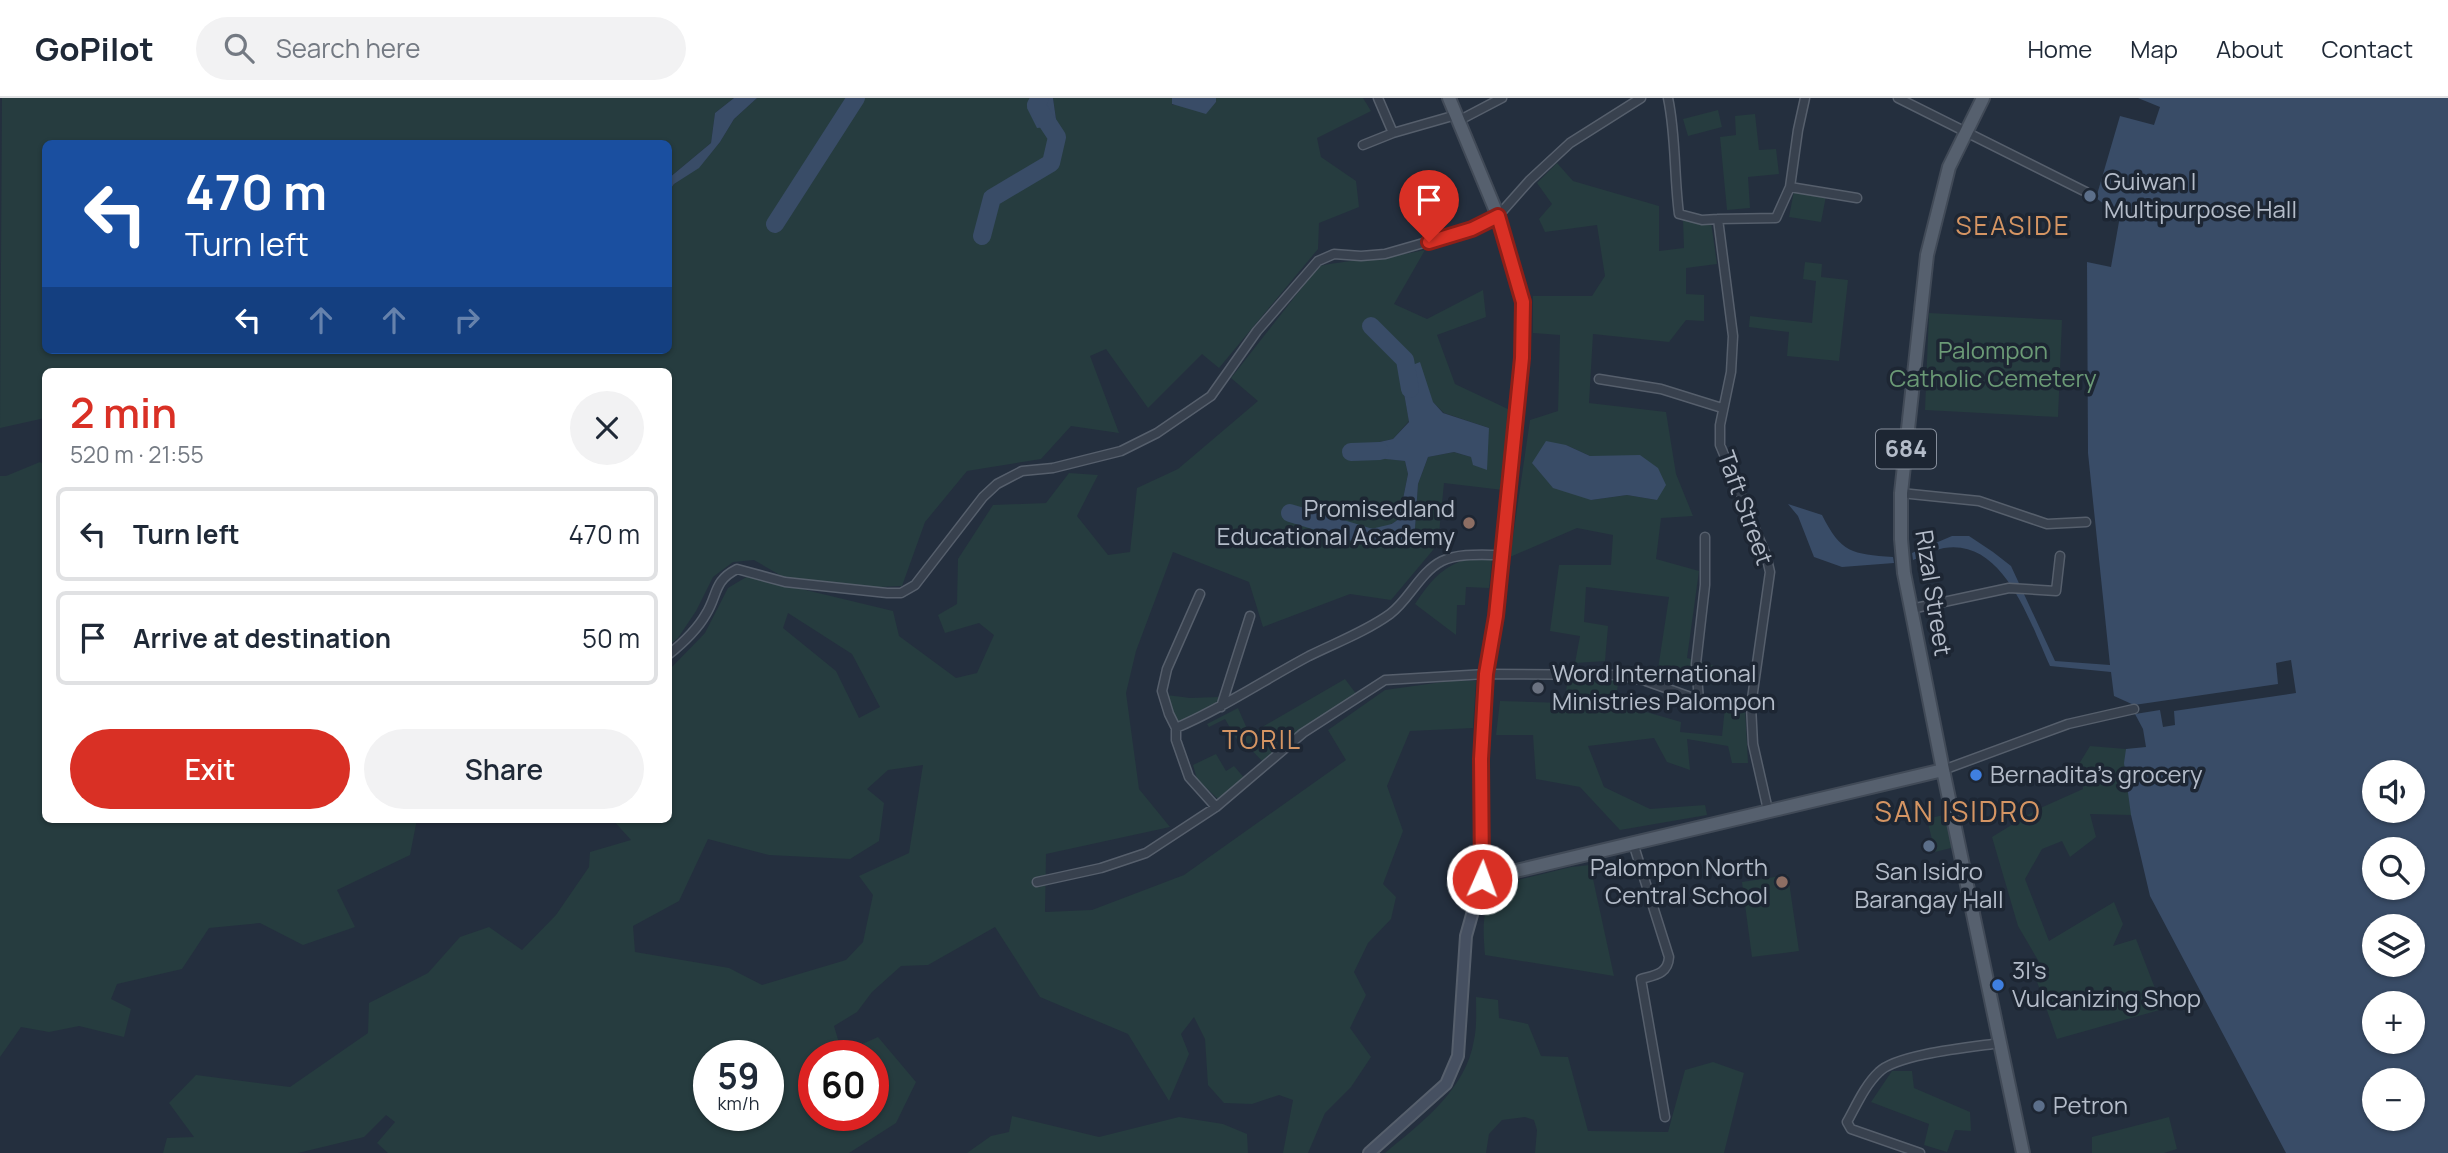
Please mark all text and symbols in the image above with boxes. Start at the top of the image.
search box [196,17,686,80]
text: GoPilot [35,26,154,71]
icon: search [220,29,258,67]
text: Search here [276,30,420,66]
text: Home [2027,32,2092,65]
text: Map [2130,32,2178,65]
text: About [2216,32,2284,65]
text: Contact [2322,32,2413,65]
text: 470 m [185,158,327,225]
place label: Guiwan I Multipurpose Hall [2104,164,2297,225]
icon: left [70,168,161,259]
pin [1399,170,1459,242]
icon: arrive [1410,181,1448,219]
marker: Guiwan I Multipurpose Hall [2082,188,2098,204]
district label: SEASIDE [1955,207,2071,243]
text: Turn left [185,222,309,266]
icon: left [229,301,267,339]
icon: ahead [302,301,340,339]
icon: ahead [375,301,413,339]
icon: right [448,301,486,339]
park label: Palompon Catholic Cemetery [1889,333,2097,394]
text: 2 min [70,383,177,441]
button: close [570,391,644,465]
road number: 684 [1876,430,1936,468]
text: 520 m · 21:55 [70,438,204,470]
street label: Taft Street [1710,446,1782,569]
place label: Promisedland Educational Academy [1217,491,1455,552]
icon: left [74,515,112,553]
marker: Promisedland Educational Academy [1461,515,1477,531]
text: Turn left [133,516,240,552]
text: 470 m [569,516,640,552]
street label: Rizal Street [1908,527,1961,658]
icon: arrive [74,619,112,657]
text: Arrive at destination [133,620,391,656]
text: 50 m [582,620,640,656]
place label: Word International Ministries Palompon [1552,656,1776,717]
marker: Word International Ministries Palompon [1530,680,1546,696]
district label: TORIL [1222,721,1302,757]
button: Exit [70,729,350,809]
button: Share [364,729,644,809]
place label: Bernadita's grocery [1990,757,2203,790]
map controls [2362,760,2425,1131]
button: sound [2362,760,2425,823]
marker: Bernadita's grocery [1968,767,1984,783]
district label: SAN ISIDRO [1875,792,2041,830]
button: search [2362,837,2425,900]
marker: San Isidro Barangay Hall [1921,838,1937,854]
position arrow [1445,842,1519,916]
place label: Palompon North Central School [1590,850,1768,911]
place label: San Isidro Barangay Hall [1854,854,2004,915]
marker: Palompon North Central School [1774,874,1790,890]
button: layers [2362,914,2425,977]
place label: 3I's Vulcanizing Shop [2012,953,2201,1014]
marker: 3I's Vulcanizing Shop [1990,977,2006,993]
button: + [2362,991,2425,1054]
speed limit sign: 60 [798,1040,889,1131]
text: 59 [717,1052,760,1100]
button: − [2362,1068,2425,1131]
place label: Petron [2053,1088,2128,1121]
text: km/h [718,1091,759,1115]
marker: Petron [2031,1098,2047,1114]

